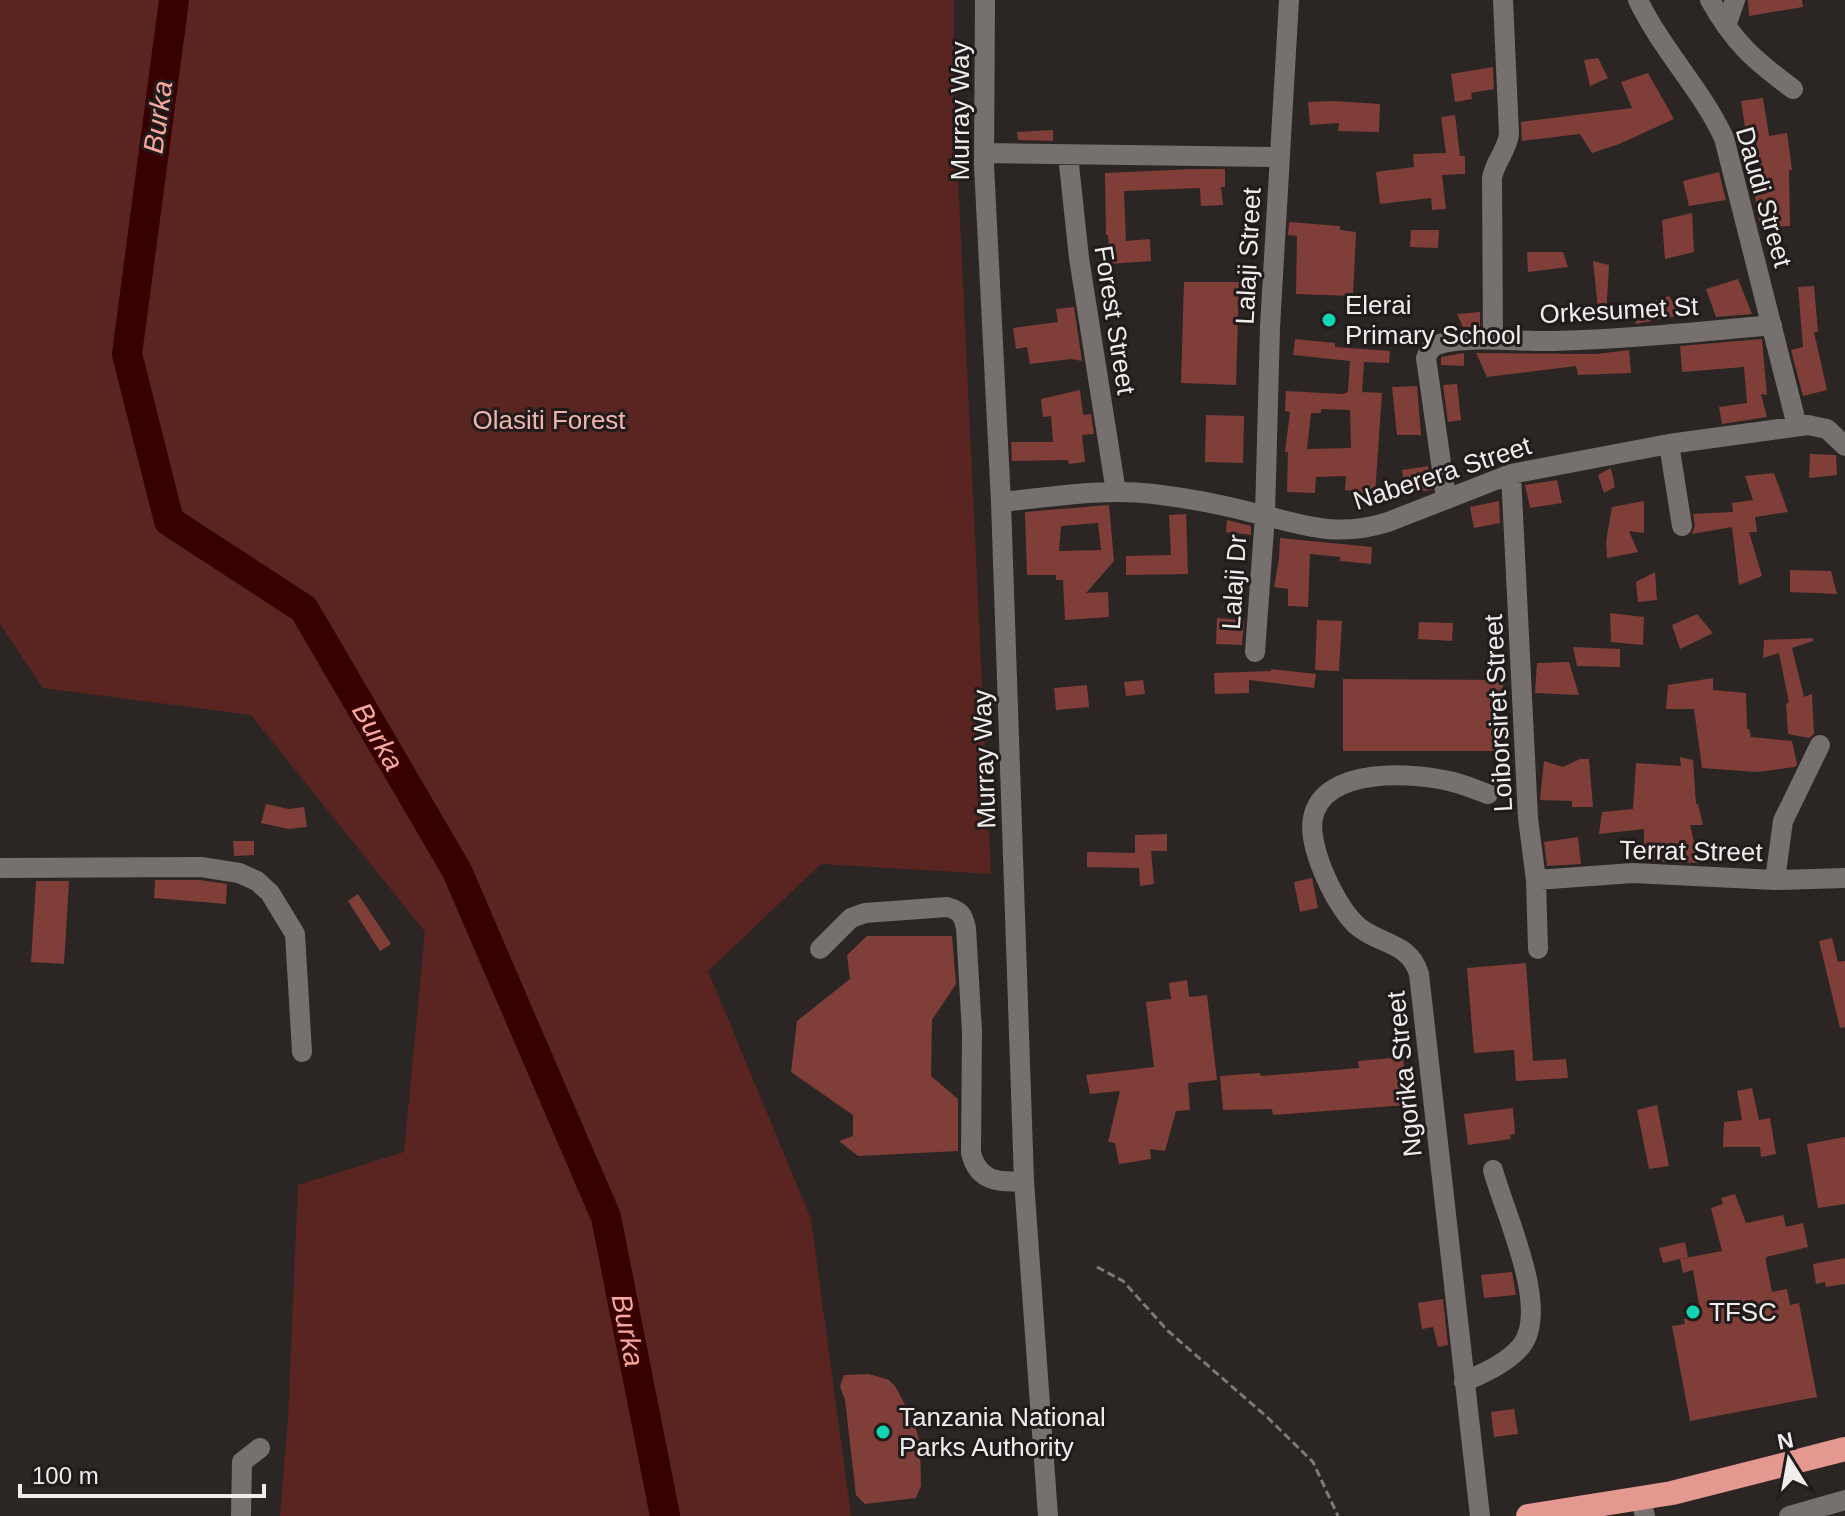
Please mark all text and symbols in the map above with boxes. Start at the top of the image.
street label: Murray Way [945,41,975,181]
water label: Burka [138,79,178,155]
street label: Daudi Street [1730,123,1799,271]
street label: Lalaji Street [1229,186,1267,325]
street label: Forest Street [1088,243,1142,397]
place label: Elerai Primary School [1345,290,1521,350]
street label: Orkesumet St [1539,291,1700,329]
marker: Elerai Primary School [1320,311,1338,329]
park label: Olasiti Forest [472,405,626,435]
street label: Naberera Street [1349,430,1535,516]
street label: Lalaji Dr [1216,533,1252,631]
street label: Loiborsiret Street [1478,613,1518,813]
street label: Murray Way [967,689,1001,829]
water label: Burka [347,697,410,776]
street label: Terrat Street [1619,835,1764,867]
street label: Ngorika Street [1380,989,1428,1158]
water label: Burka [606,1291,651,1369]
place label: TFSC [1709,1297,1777,1327]
marker: TFSC [1684,1303,1702,1321]
place label: Tanzania National Parks Authority [899,1402,1106,1462]
north arrow [1749,1420,1829,1500]
marker: Tanzania National Parks Authority [874,1423,892,1441]
text: N [1775,1427,1795,1455]
scale bar [20,1448,264,1498]
text: 100 m [32,1462,99,1489]

